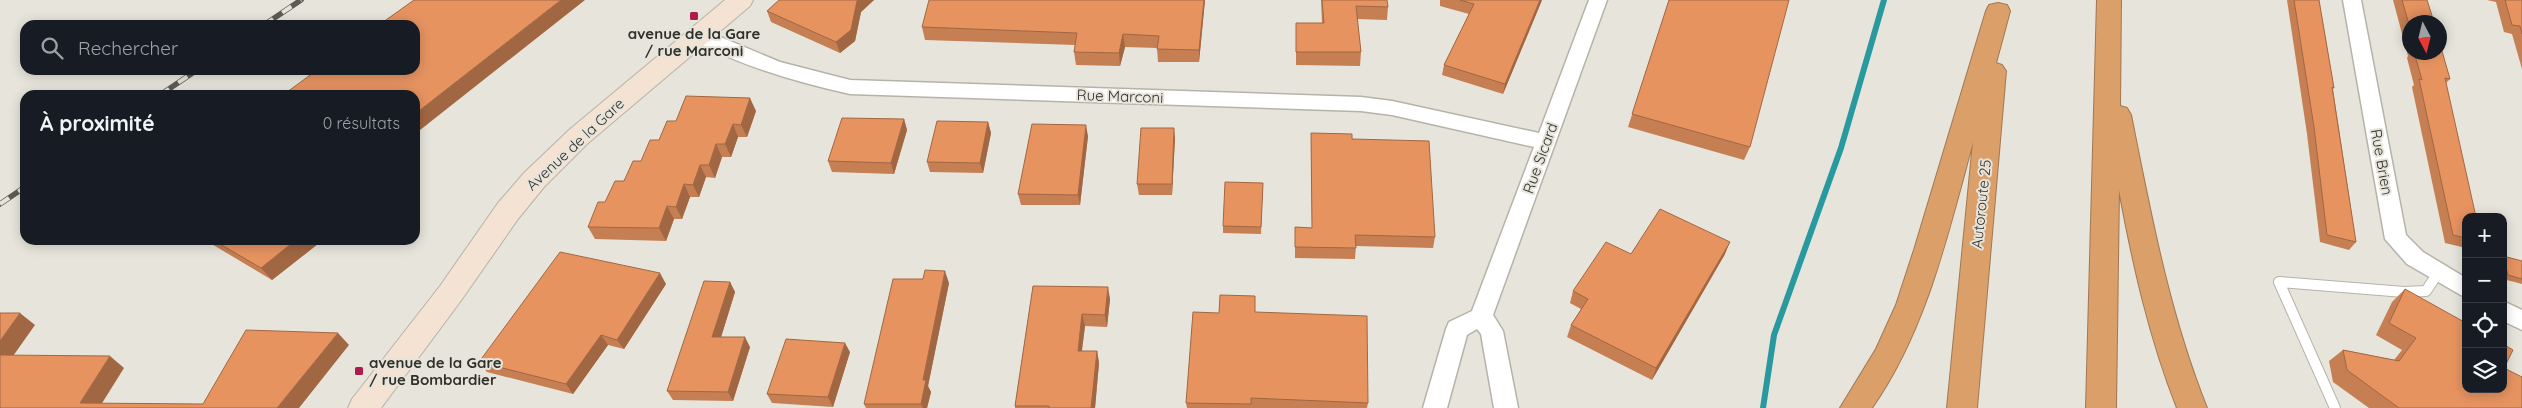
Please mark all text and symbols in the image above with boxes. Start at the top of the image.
marker: avenue de la Gare / rue Marconi [688,10,700,22]
north arrow [2402,15,2447,60]
search box [20,20,420,75]
place label: avenue de la Gare / rue Marconi [628,24,760,60]
icon: search [38,34,66,62]
text: Rechercher [78,36,178,60]
street label: Rue Marconi [1076,85,1164,107]
street label: Avenue de la Gare [522,94,628,194]
text: À proximité [40,110,155,136]
text: 0 résultats [323,113,400,133]
street label: Rue Sicard [1518,120,1562,196]
street label: Rue Brien [2367,127,2397,197]
street label: Autoroute 25 [1967,159,1995,249]
map controls [2462,213,2507,393]
button: + [2462,213,2507,258]
button: − [2462,258,2507,303]
button: locate [2462,303,2507,348]
button: layers [2462,348,2507,393]
place label: avenue de la Gare / rue Bombardier [369,353,502,389]
marker: avenue de la Gare / rue Bombardier [353,365,365,377]

